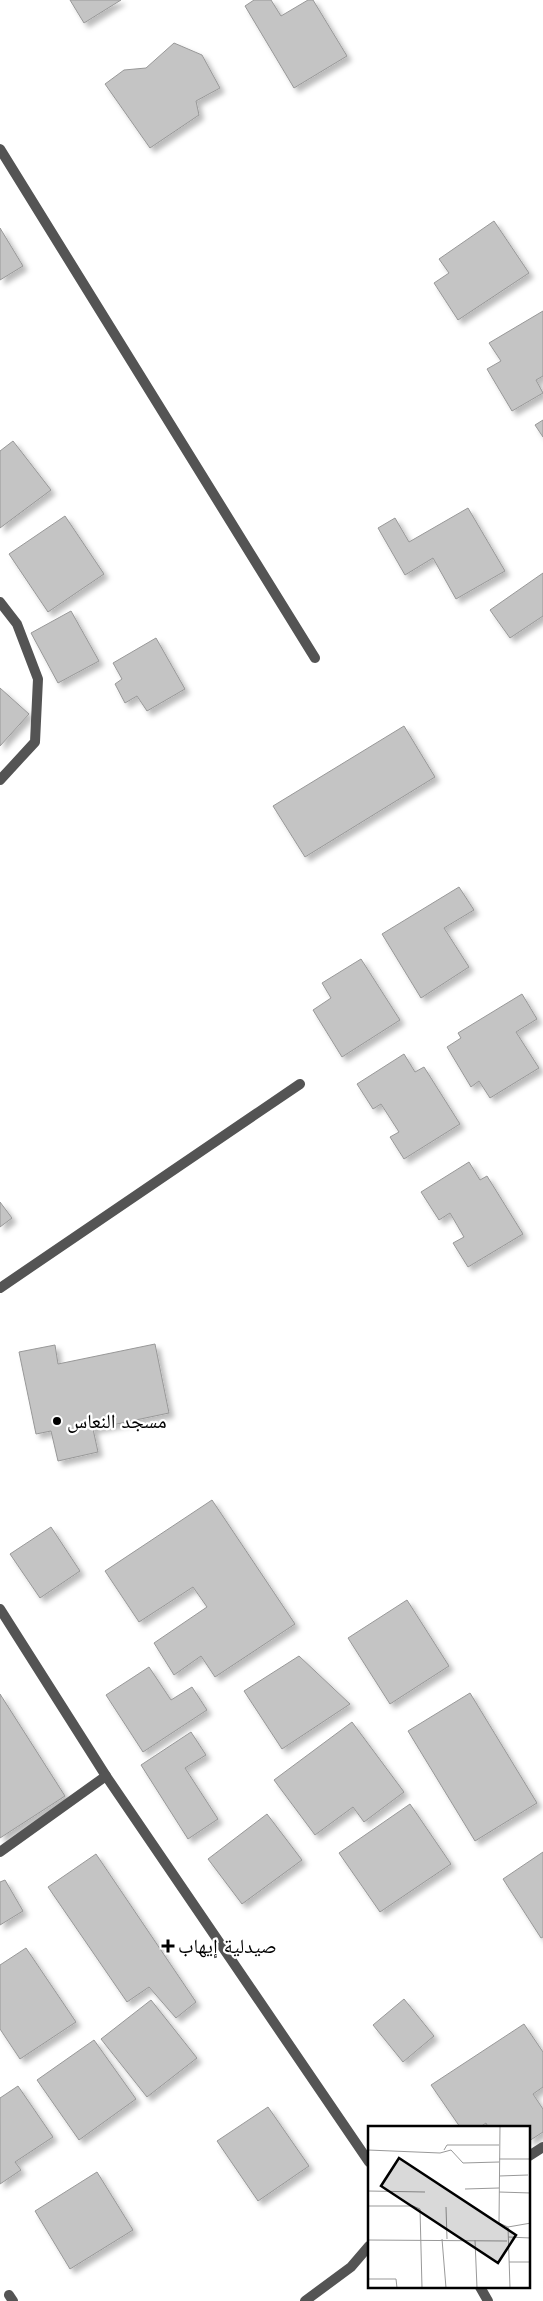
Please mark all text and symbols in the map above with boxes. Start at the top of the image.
place label: مسجد النعاس [67,1407,167,1436]
marker: مسجد النعاس [51,1415,63,1427]
place label: صيدلية إيهاب [178,1932,277,1961]
marker: صيدلية إيهاب [162,1940,174,1952]
inset map [368,2126,530,2288]

